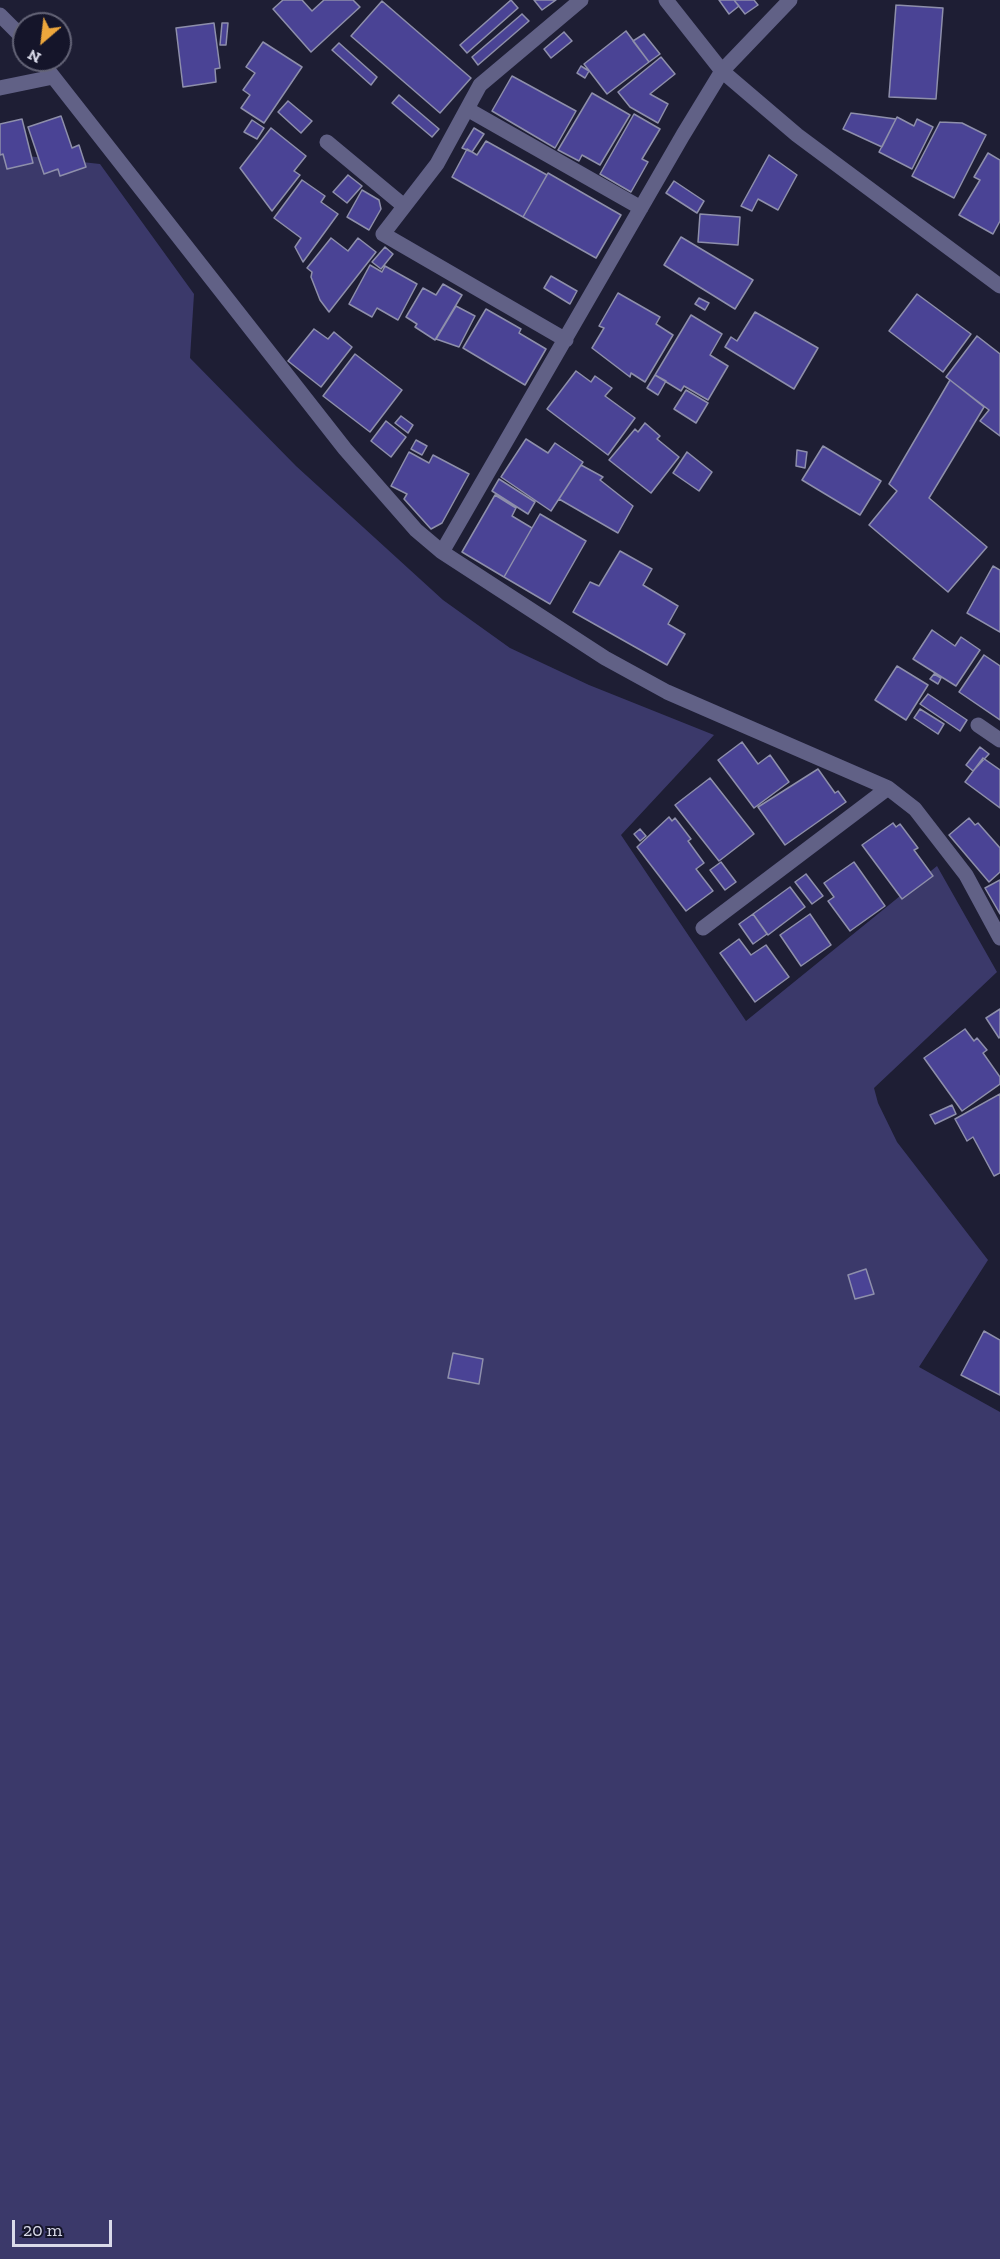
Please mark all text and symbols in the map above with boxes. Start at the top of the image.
north arrow [12,12,72,72]
text: N [24,45,44,68]
scale bar [15,2208,116,2246]
text: 20 m [23,2219,62,2241]

